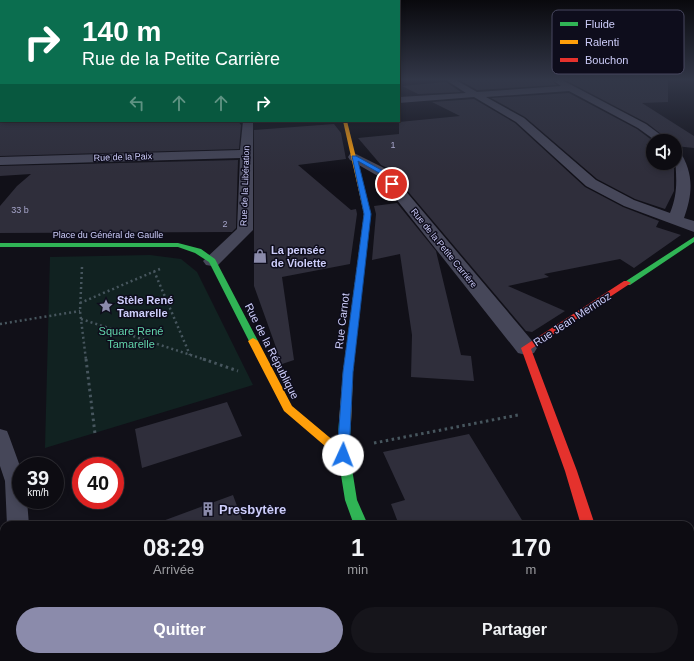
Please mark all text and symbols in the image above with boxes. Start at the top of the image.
legend [552,10,684,74]
icon: right [16,16,68,68]
text: 140 m [82,16,161,47]
text: Fluide [585,18,615,30]
text: Ralenti [585,36,619,48]
text: Rue de la Petite Carrière [82,49,280,69]
text: Bouchon [585,54,628,66]
icon: left [126,92,148,114]
icon: ahead [168,92,190,114]
icon: ahead [210,92,232,114]
icon: right [252,92,274,114]
map controls [646,134,682,170]
button: sound [646,134,682,170]
house number: 1 [390,140,396,150]
street label: Rue de la Libération [239,146,251,226]
street label: Rue de la Paix [94,151,153,163]
pin [375,167,409,201]
icon: arrive [381,173,403,195]
house number: 33 b [11,205,29,215]
street label: Rue de la Petite Carrière [409,206,479,290]
house number: 2 [222,219,228,229]
street label: Place du Général de Gaulle [53,230,163,240]
place label: La pensée de Violette [271,244,326,269]
shop icon: La pensée de Violette [252,248,268,264]
street label: Rue Jean Mermoz [531,289,613,349]
street label: Rue Carnot [333,292,351,350]
place label: Stèle René Tamarelle [117,294,173,319]
place icon: Stèle René Tamarelle [98,298,114,314]
street label: Rue de la République [243,301,301,401]
park label: Square René Tamarelle [99,325,163,350]
position arrow [322,434,364,476]
speed limit sign: 40 [72,457,124,509]
text: 39 [27,467,49,489]
text: km/h [27,487,49,498]
building icon: Presbytère [200,501,216,517]
place label: Presbytère [219,502,286,517]
text: 08:29 [143,534,204,561]
text: 1 [351,534,364,561]
text: 170 [511,534,551,561]
text: Arrivée [153,562,194,577]
text: min [347,562,368,577]
text: m [526,562,536,577]
button: Quitter [16,607,343,653]
button: Partager [351,607,678,653]

